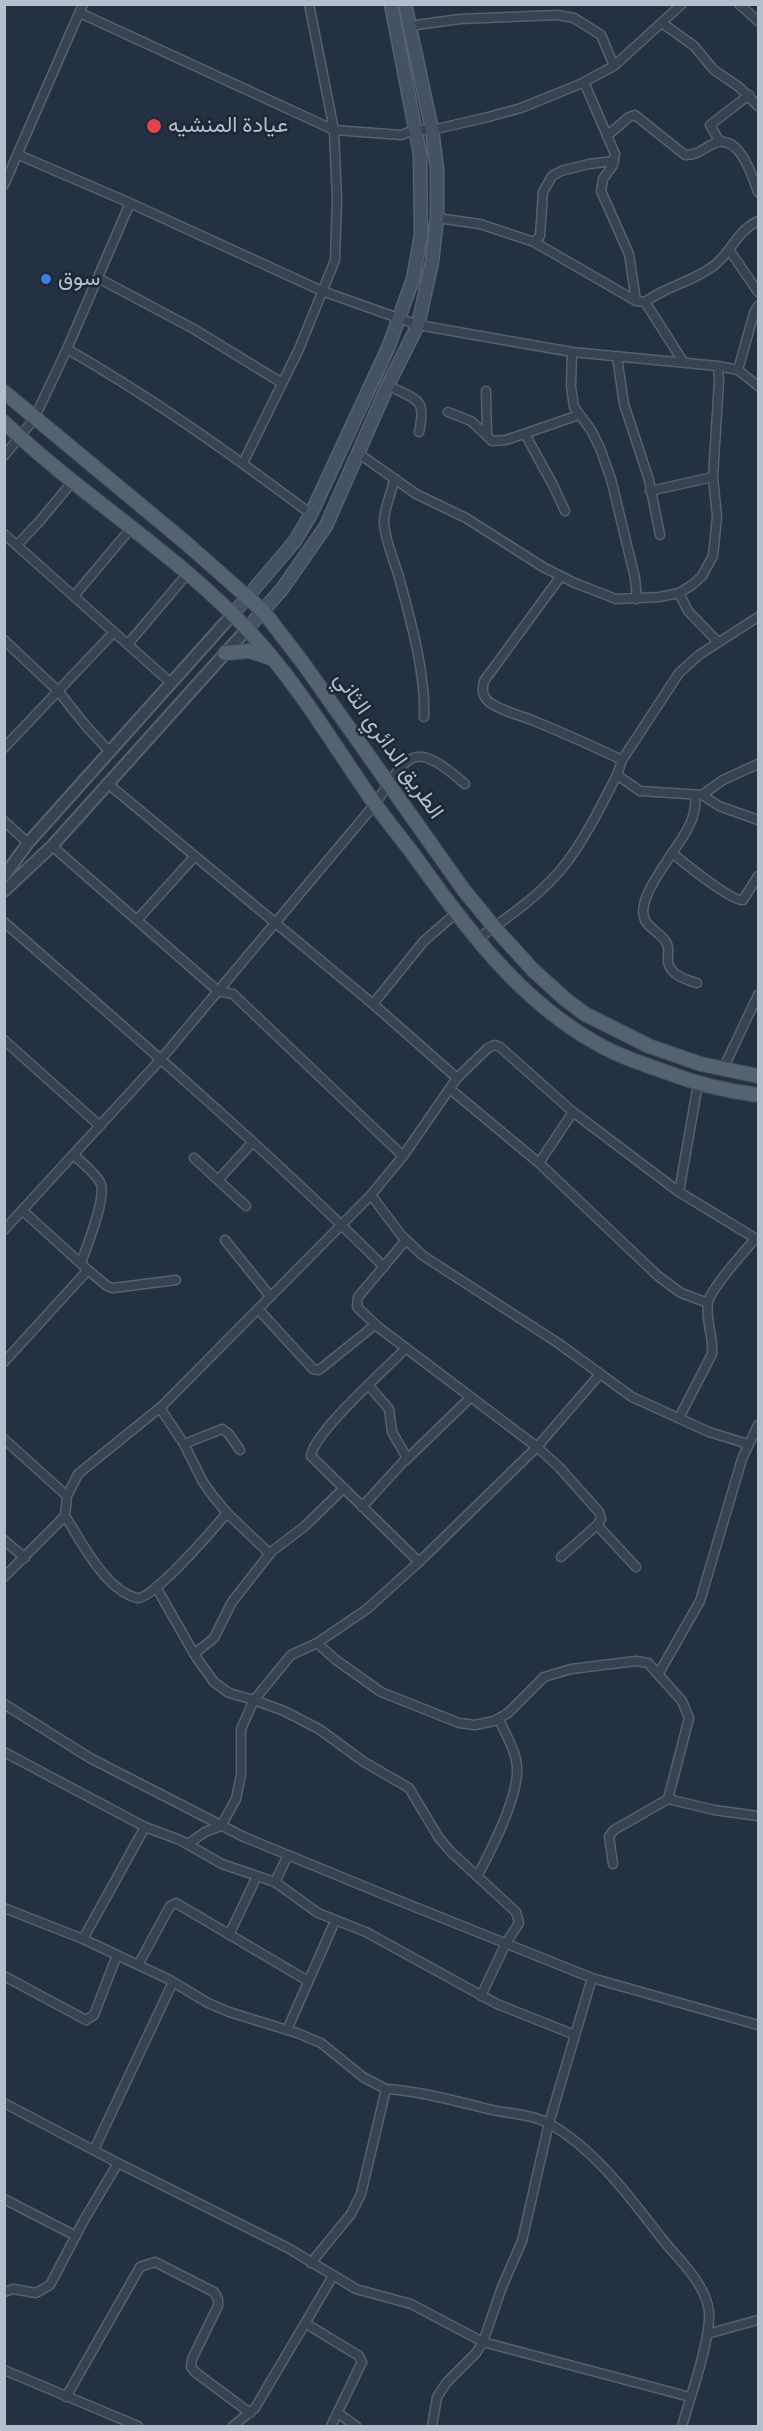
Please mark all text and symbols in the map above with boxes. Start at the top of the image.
place label: عيادة المنشيه [168,113,288,139]
marker: عيادة المنشيه [145,117,163,135]
place label: سوق [58,266,100,292]
marker: سوق [39,272,53,286]
street label: الطريق الدائري الثاني [327,667,449,825]

